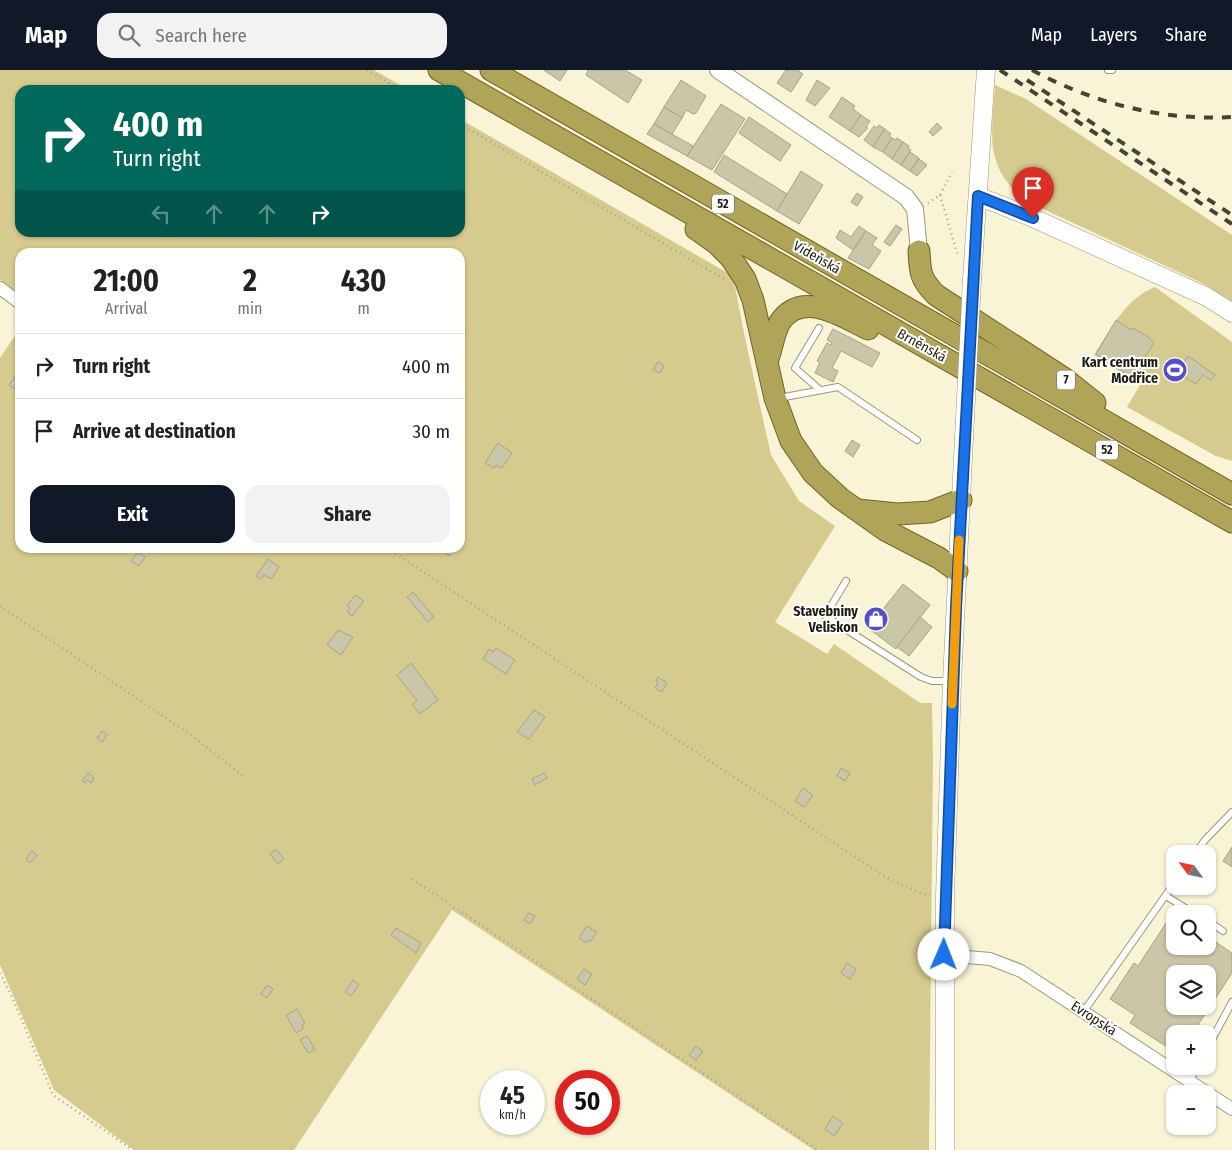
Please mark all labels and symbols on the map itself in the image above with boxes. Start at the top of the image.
pin [1012,167,1054,218]
road number: 52 [712,195,734,214]
street label: Vídeňská [790,237,844,278]
street label: Brněnská [894,325,949,366]
place label: Kart centrum Modřice [1082,354,1158,387]
sports icon: Kart centrum Modřice [1162,357,1188,383]
road number: 7 [1057,370,1075,390]
road number: 52 [1096,440,1118,460]
place label: Stavebniny Veliskon [793,603,858,636]
shop icon: Stavebniny Veliskon [863,606,889,632]
north arrow [1166,845,1216,895]
position arrow [917,928,969,980]
street label: Evropská [1068,997,1120,1040]
speed limit sign: 50 [555,1070,620,1135]

